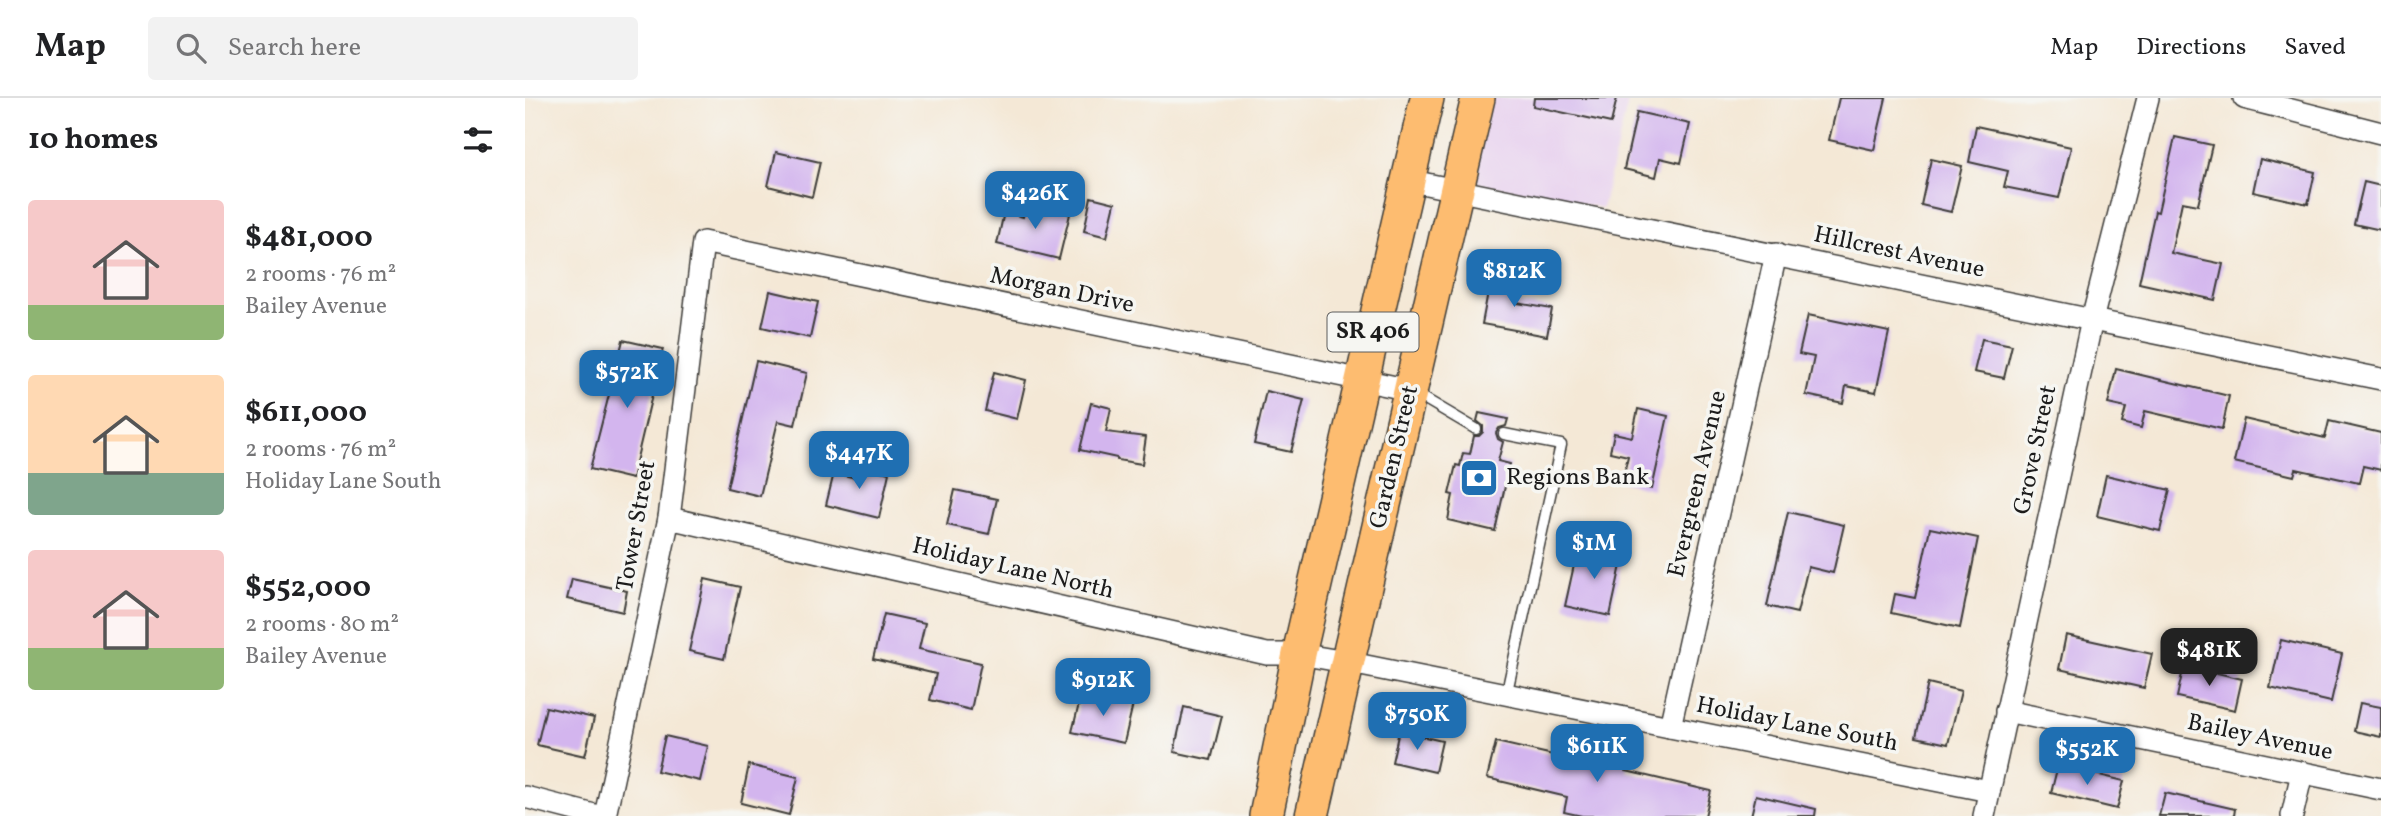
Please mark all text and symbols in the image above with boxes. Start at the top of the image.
search box [148,17,638,80]
text: Map [35,25,106,71]
icon: search [172,29,210,67]
text: Search here [228,30,361,66]
text: Map [2050,31,2098,65]
text: Directions [2136,31,2246,65]
text: Saved [2284,31,2346,65]
text: 10 homes [28,119,158,161]
icon: filters [459,121,497,159]
pin: $426K [986,172,1084,231]
text: $426K [1001,178,1069,210]
text: $481,000 [245,217,373,259]
street label: Hillcrest Avenue [1810,218,1988,288]
icon: home [84,228,168,312]
pin: $812K [1465,250,1563,309]
text: $812K [1482,256,1546,288]
text: 2 rooms · 76 m² [245,259,396,291]
street label: Morgan Drive [987,259,1137,323]
text: Bailey Avenue [245,291,387,323]
road number: SR 406 [1327,313,1419,352]
pin: $572K [578,350,676,410]
text: $572K [595,357,659,389]
street label: Garden Street [1362,382,1428,532]
street label: Grove Street [2006,382,2066,518]
street label: Evergreen Avenue [1660,387,1736,581]
text: $611,000 [245,392,367,434]
icon: home [84,403,168,487]
pin: $447K [810,432,908,491]
text: 2 rooms · 76 m² [245,434,396,466]
text: $447K [825,438,893,470]
bank icon: Regions Bank [1458,457,1500,499]
street label: Tower Street [609,458,665,594]
place label: Regions Bank [1506,461,1649,495]
text: Holiday Lane South [245,466,441,498]
pin: $1M [1560,522,1628,581]
text: $1M [1572,528,1616,560]
street label: Holiday Lane North [909,529,1117,609]
text: $552,000 [245,567,371,609]
icon: home [84,578,168,662]
text: 2 rooms · 80 m² [245,609,399,641]
pin: $481K [2160,628,2258,688]
text: $481K [2177,635,2242,667]
text: Bailey Avenue [245,641,387,673]
pin: $912K [1054,658,1152,718]
text: $912K [1071,665,1135,697]
street label: Holiday Lane South [1693,689,1901,761]
pin: $750K [1368,692,1466,752]
text: $750K [1384,699,1450,731]
street label: Bailey Avenue [2184,706,2336,770]
pin: $611K [1548,724,1646,784]
pin: $552K [2038,728,2136,787]
text: $611K [1567,731,1627,763]
text: $552K [2055,734,2119,766]

